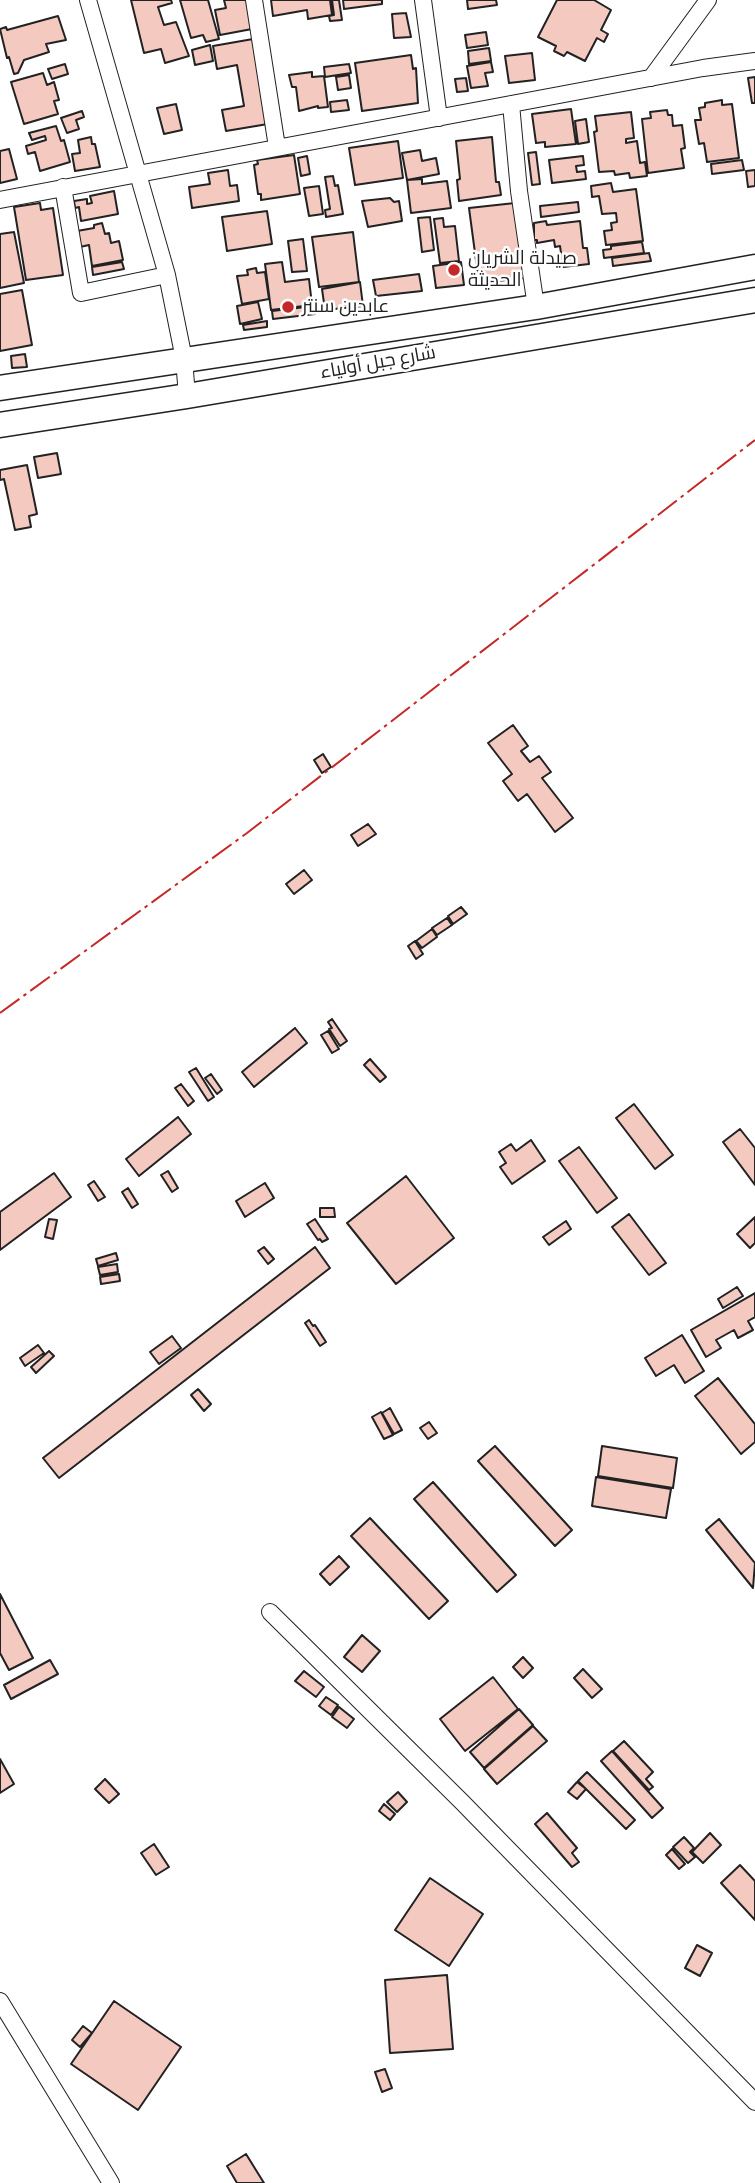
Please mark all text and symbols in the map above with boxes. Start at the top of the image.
place label: صيدلة الشريان الحديثة [468,248,577,292]
marker: صيدلة الشريان الحديثة [446,262,462,278]
place label: عابدين سنتر [302,296,389,318]
marker: عابدين سنتر [280,299,296,315]
street label: شارع جبل أولياء [318,342,438,384]

